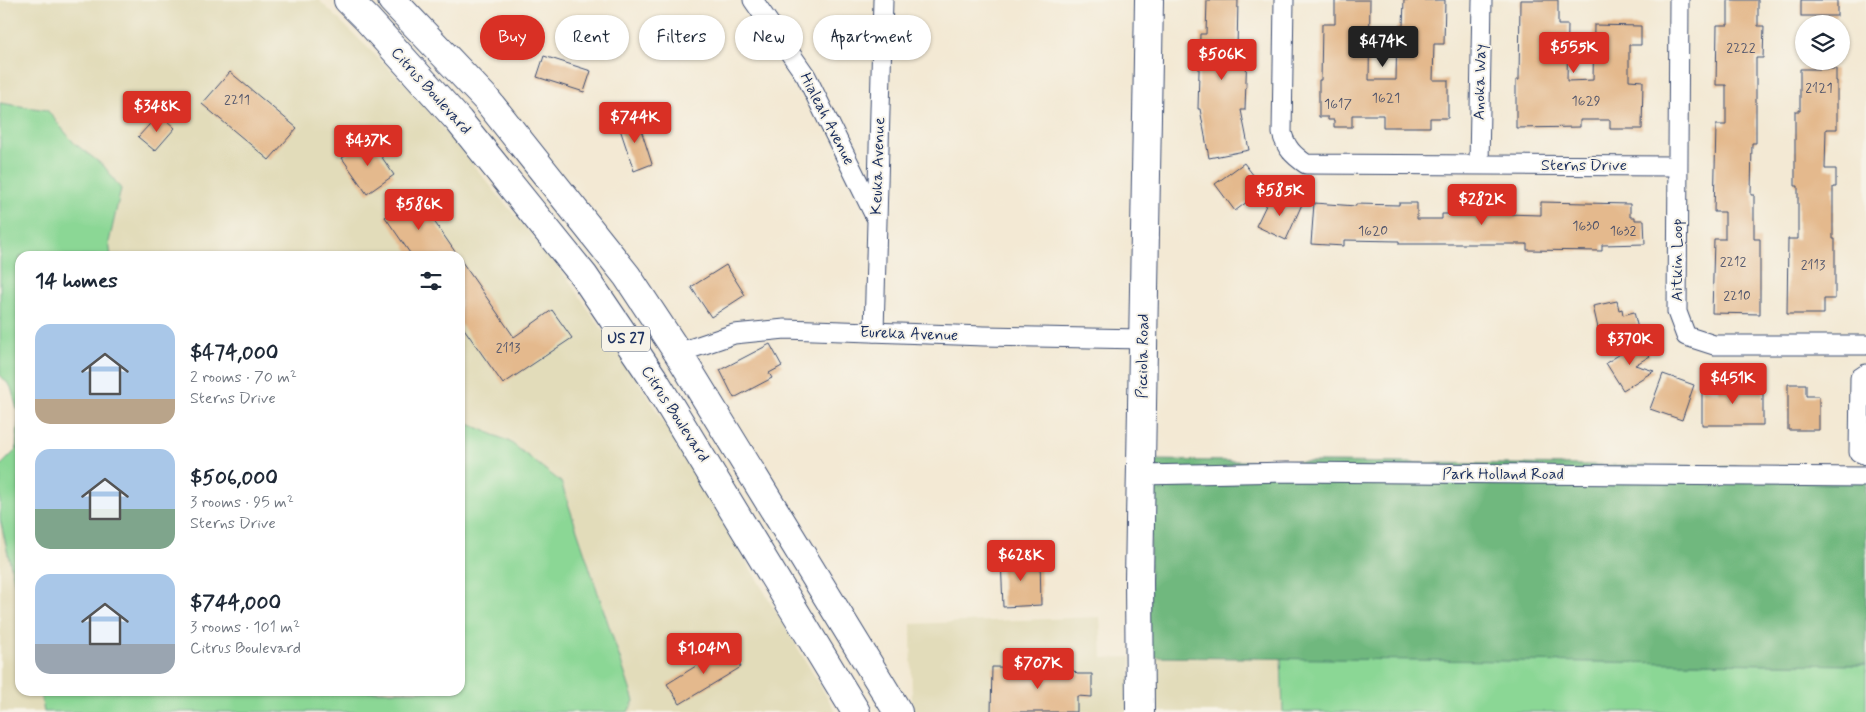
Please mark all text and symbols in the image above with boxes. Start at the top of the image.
chip: Buy [480,15,545,60]
chip: Rent [555,15,629,60]
chip: Filters [639,15,725,60]
chip: New [735,15,803,60]
chip: Apartment [813,15,931,60]
map controls [1795,15,1850,70]
button: layers [1795,15,1850,70]
pin: $474K [1348,26,1418,68]
text: $474K [1359,31,1407,52]
pin: $555K [1539,32,1609,74]
text: $555K [1550,37,1598,58]
pin: $506K [1187,38,1257,81]
house number: 2222 [1726,39,1756,57]
street label: Citrus Boulevard [386,43,476,139]
text: $506K [1199,44,1246,65]
street label: Anoka Way [1469,44,1491,120]
street label: Hialeah Avenue [795,69,859,169]
house number: 2121 [1805,79,1833,97]
house number: 1621 [1372,89,1400,107]
pin: $348K [122,90,192,133]
house number: 2211 [224,91,250,109]
house number: 1629 [1571,92,1601,110]
house number: 1617 [1324,95,1352,113]
text: $348K [134,96,180,117]
pin: $744K [600,102,670,144]
text: $744K [610,107,660,128]
street label: Keuka Avenue [866,117,890,215]
pin: $437K [333,124,403,167]
text: $437K [345,130,391,151]
street label: Sterns Drive [1541,155,1627,176]
pin: $585K [1245,174,1315,217]
text: $585K [1256,180,1304,201]
pin: $282K [1447,184,1517,226]
pin: $586K [384,188,454,231]
text: $282K [1459,189,1505,210]
text: $586K [396,194,442,215]
house number: 1630 [1572,217,1600,235]
street label: Aitkin Loop [1667,219,1688,301]
house number: 1620 [1358,222,1388,240]
house number: 1632 [1610,222,1636,240]
house number: 2212 [1720,253,1746,271]
house number: 2113 [1801,256,1825,274]
text: 14 homes [35,267,118,295]
icon: filters [417,267,445,295]
house number: 2210 [1723,287,1751,305]
street label: Picciola Road [1132,313,1154,399]
street label: Eureka Avenue [859,322,959,346]
pin: $370K [1595,324,1665,366]
road number: US 27 [602,326,650,352]
text: $370K [1607,329,1653,350]
text: $474,000 [190,339,278,367]
house number: 2113 [496,339,520,357]
icon: home [75,344,135,404]
street label: Citrus Boulevard [636,362,714,466]
pin: $451K [1698,362,1768,405]
text: 2 rooms · 70 m² [190,367,297,388]
text: $451K [1711,368,1755,389]
text: Sterns Drive [190,388,276,409]
text: $506,000 [190,464,278,492]
street label: Park Holland Road [1442,464,1564,485]
icon: home [75,469,135,529]
text: 3 rooms · 95 m² [190,492,294,513]
text: Sterns Drive [190,513,276,534]
pin: $628K [986,540,1056,582]
text: $628K [998,545,1044,566]
text: $744,000 [190,589,281,617]
icon: home [75,594,135,654]
text: 3 rooms · 101 m² [190,617,300,638]
pin: $1.04M [663,632,745,675]
text: Citrus Boulevard [190,638,301,659]
text: $1.04M [678,638,730,659]
pin: $707K [1003,648,1073,690]
text: $707K [1014,653,1062,674]

